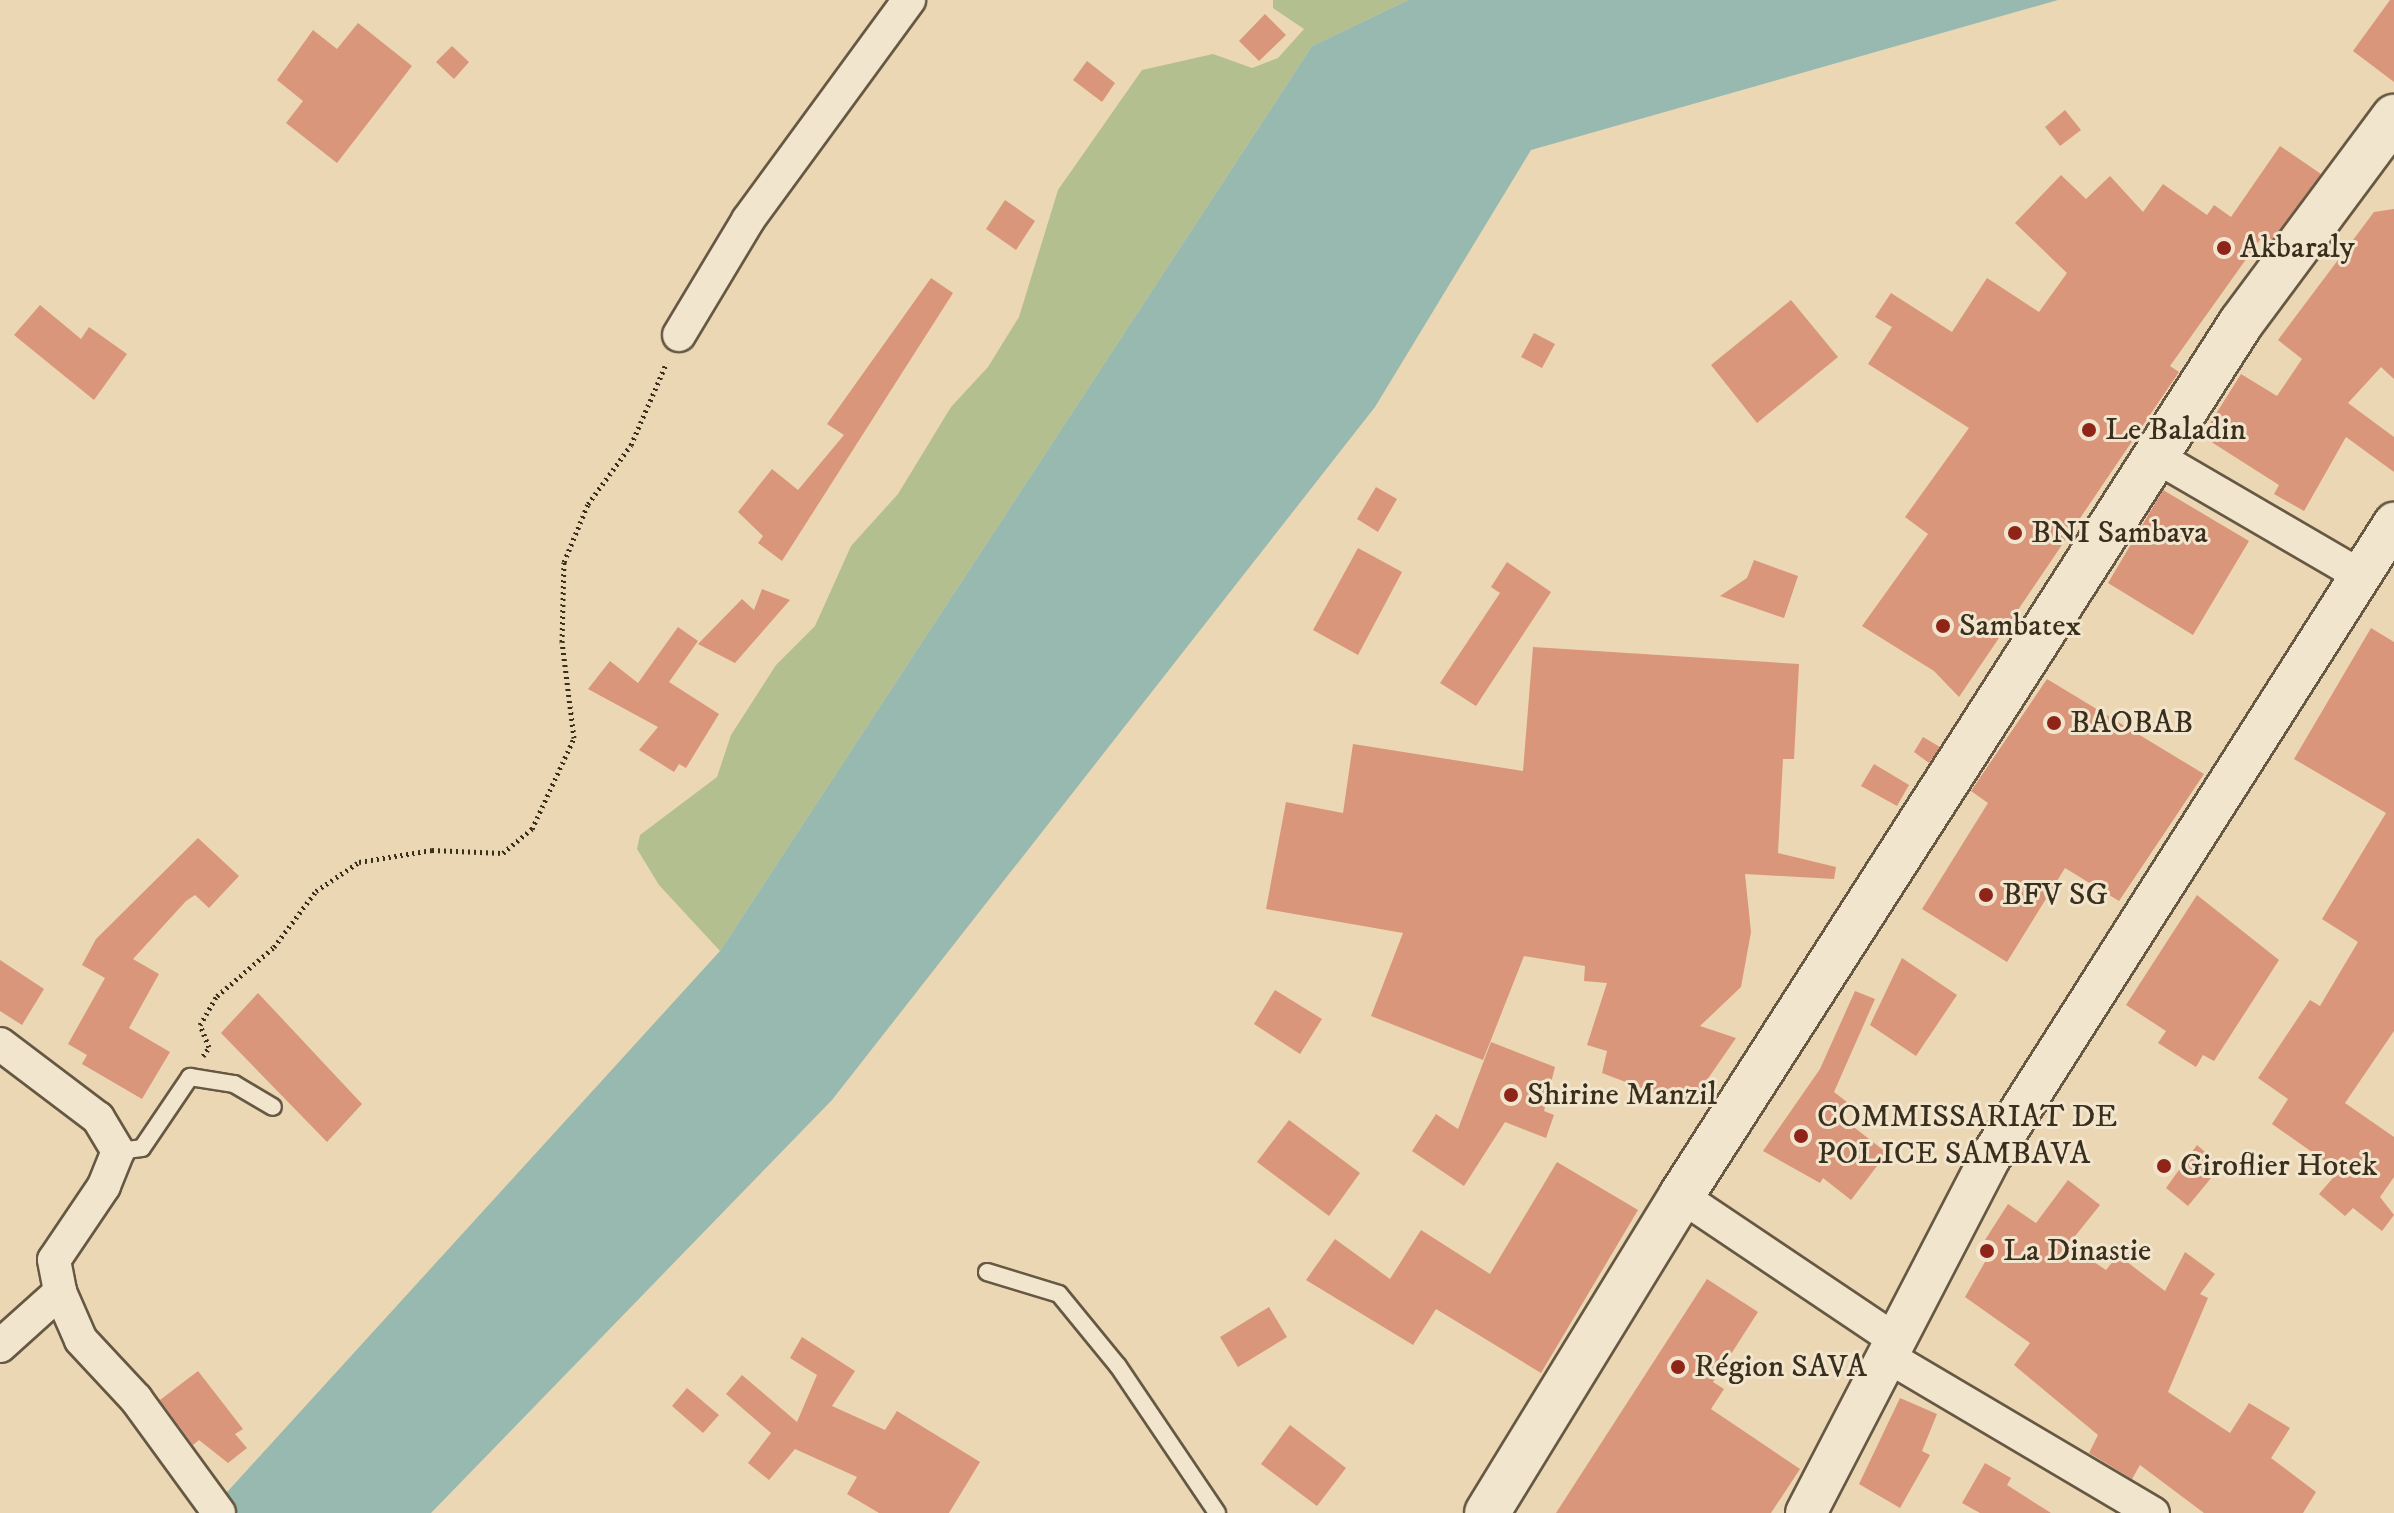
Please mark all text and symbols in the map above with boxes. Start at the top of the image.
place label: Akbaraly [2240,229,2355,267]
marker: Akbaraly [2215,239,2233,257]
place label: Le Baladin [2105,411,2246,449]
marker: Le Baladin [2080,421,2098,439]
place label: BNI Sambava [2031,514,2208,552]
marker: BNI Sambava [2006,524,2024,542]
place label: Sambatex [1959,607,2081,645]
marker: Sambatex [1934,617,1952,635]
place label: BAOBAB [2070,704,2194,742]
marker: BAOBAB [2045,714,2063,732]
place label: BFV SG [2002,876,2108,914]
marker: BFV SG [1977,886,1995,904]
place label: Shirine Manzil [1527,1076,1717,1114]
marker: Shirine Manzil [1502,1086,1520,1104]
place label: COMMISSARIAT DE POLICE SAMBAVA [1817,1099,2117,1174]
marker: COMMISSARIAT DE POLICE SAMBAVA [1792,1127,1810,1145]
place label: Giroflier Hotek [2180,1147,2378,1185]
marker: Giroflier Hotek [2155,1157,2173,1175]
place label: La Dinastie [2003,1232,2151,1270]
marker: La Dinastie [1978,1242,1996,1260]
place label: Région SAVA [1694,1348,1867,1386]
marker: Région SAVA [1669,1358,1687,1376]

